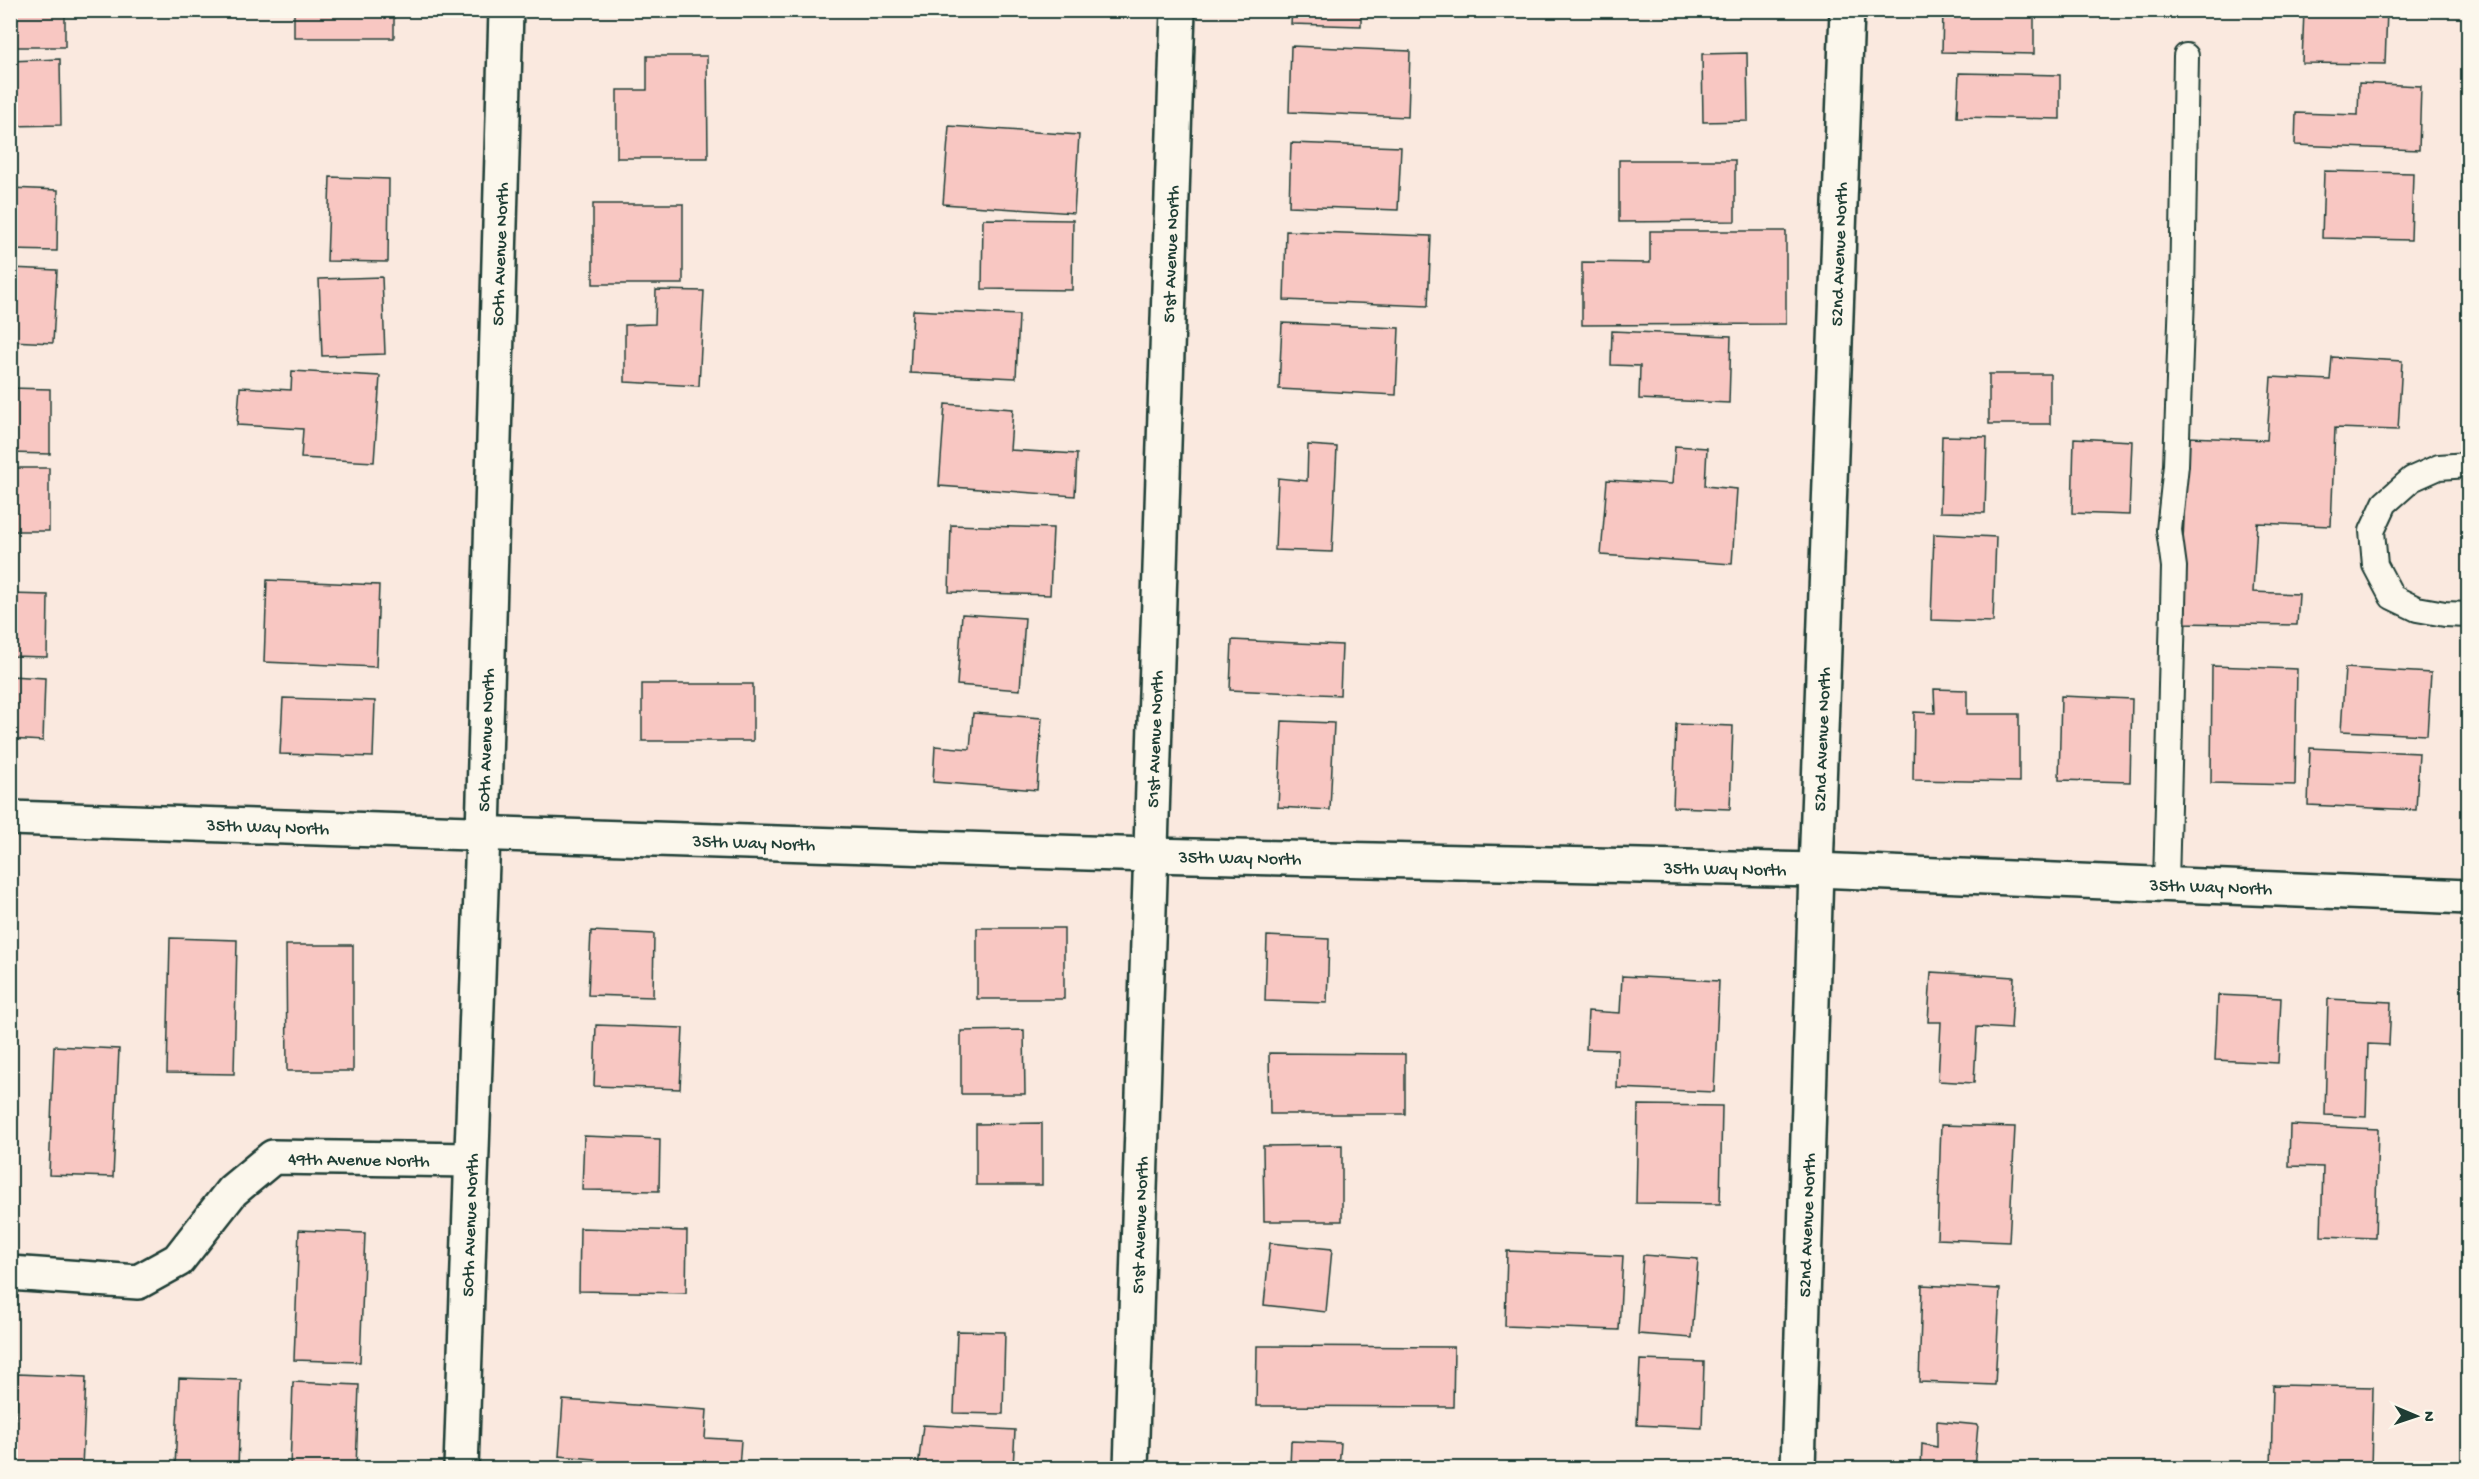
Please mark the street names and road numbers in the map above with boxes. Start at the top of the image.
street label: 52nd Avenue North [1827,181,1854,327]
street label: 50th Avenue North [488,182,515,326]
street label: 51st Avenue North [1160,185,1185,323]
street label: 52nd Avenue North [1810,666,1837,812]
street label: 50th Avenue North [474,668,501,812]
street label: 51st Avenue North [1144,670,1169,808]
street label: 35th Way North [205,816,330,841]
street label: 35th Way North [691,832,816,857]
street label: 35th Way North [1177,848,1302,871]
street label: 35th Way North [1662,859,1787,882]
street label: 35th Way North [2148,876,2273,901]
street label: 49th Avenue North [288,1150,430,1173]
street label: 52nd Avenue North [1795,1152,1822,1298]
street label: 50th Avenue North [458,1153,485,1297]
street label: 51st Avenue North [1129,1156,1154,1294]

